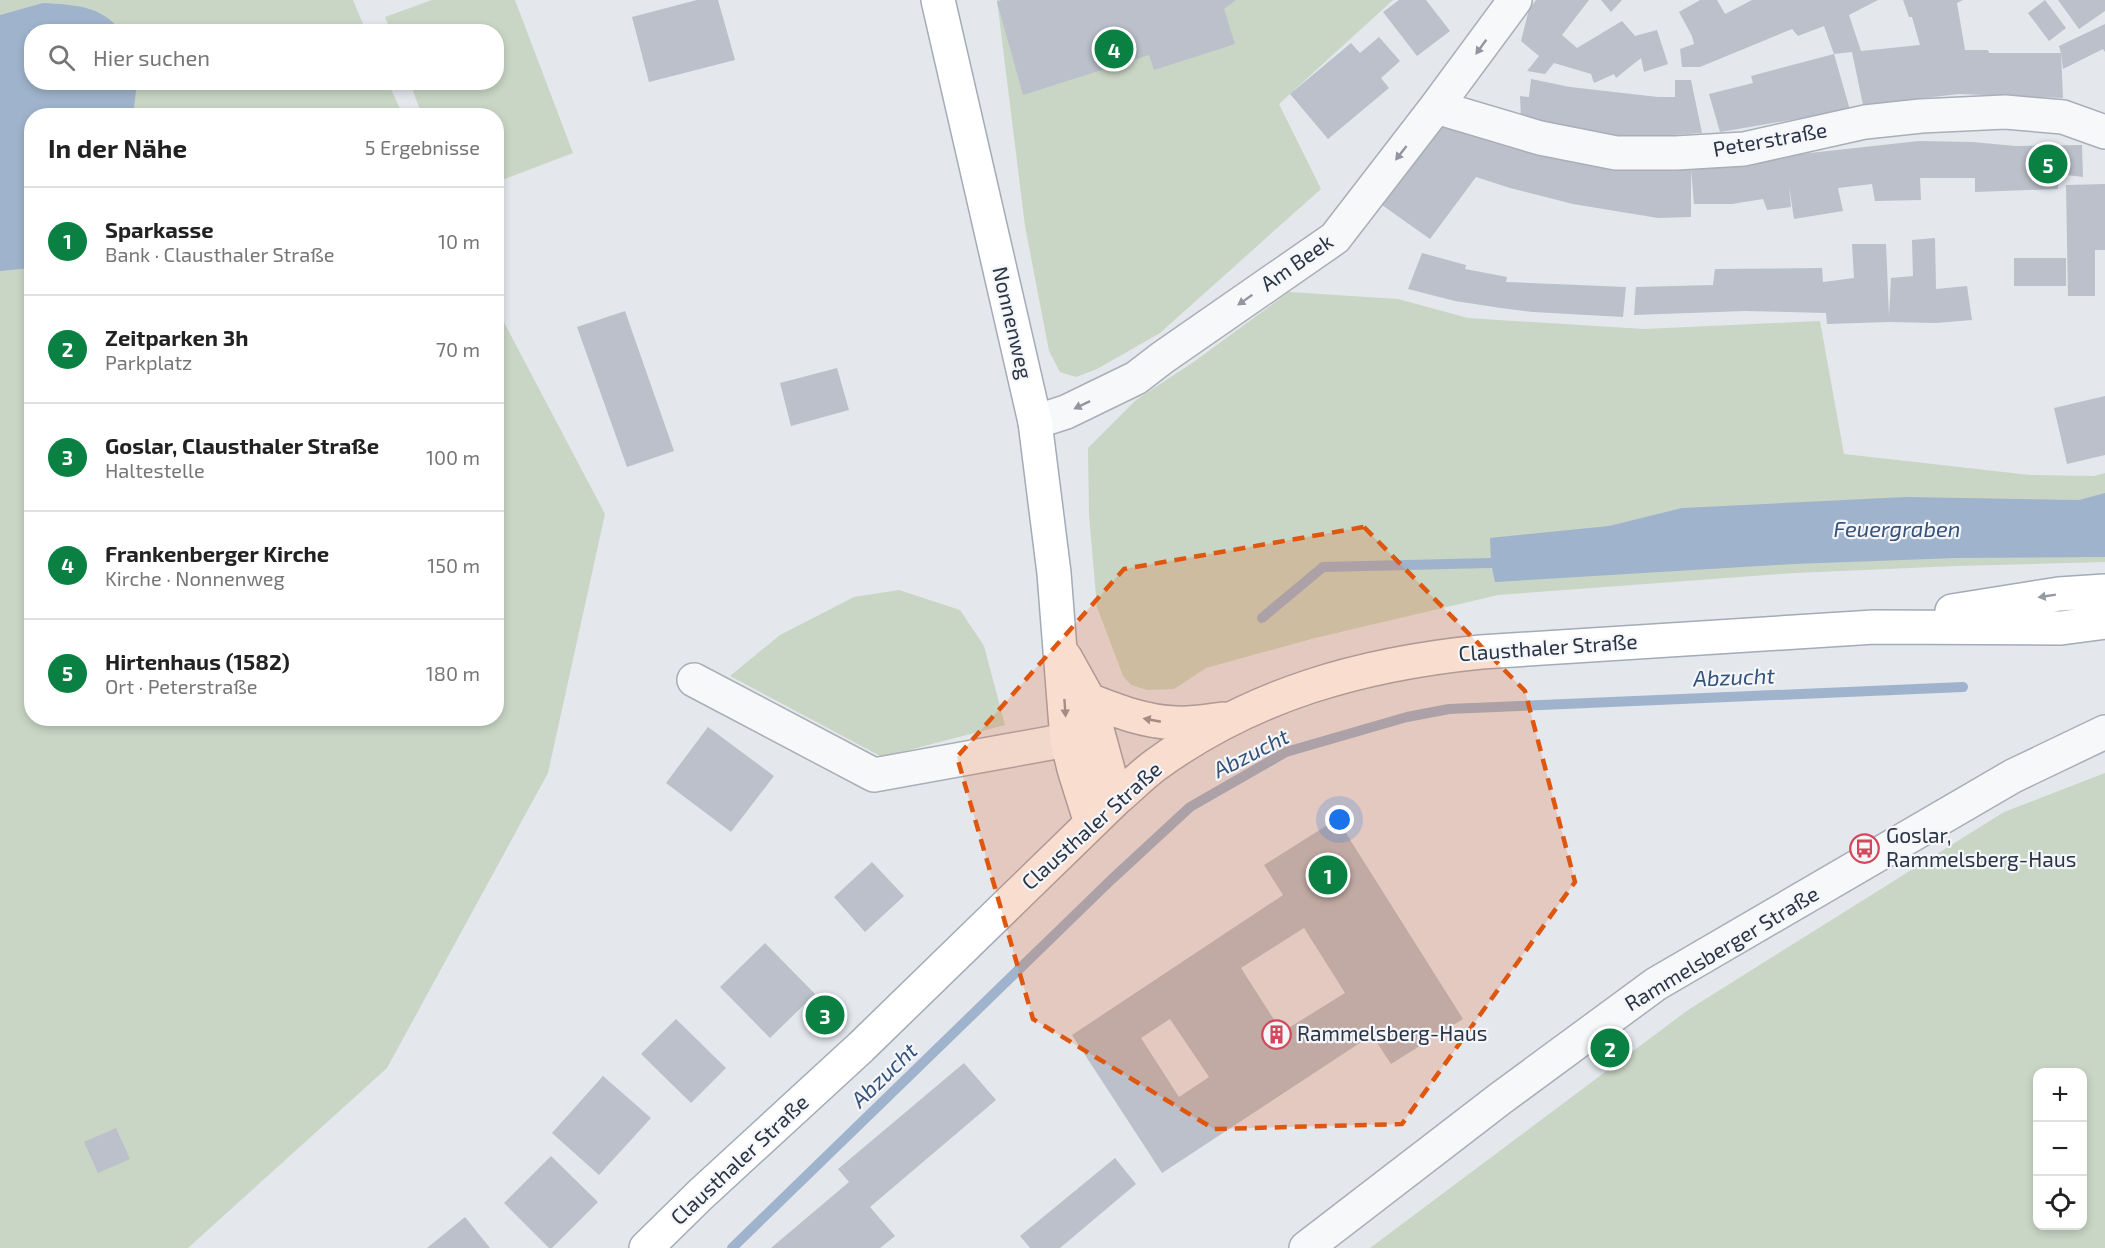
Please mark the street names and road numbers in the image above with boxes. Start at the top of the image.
street label: Peterstraße [1711,116,1829,161]
street label: Am Beek [1255,228,1337,296]
street label: Nonnenweg [988,264,1039,382]
street label: Clausthaler Straße [1458,628,1638,665]
street label: Clausthaler Straße [1016,756,1166,894]
street label: Rammelsberger Straße [1620,880,1823,1016]
street label: Clausthaler Straße [665,1089,813,1229]

